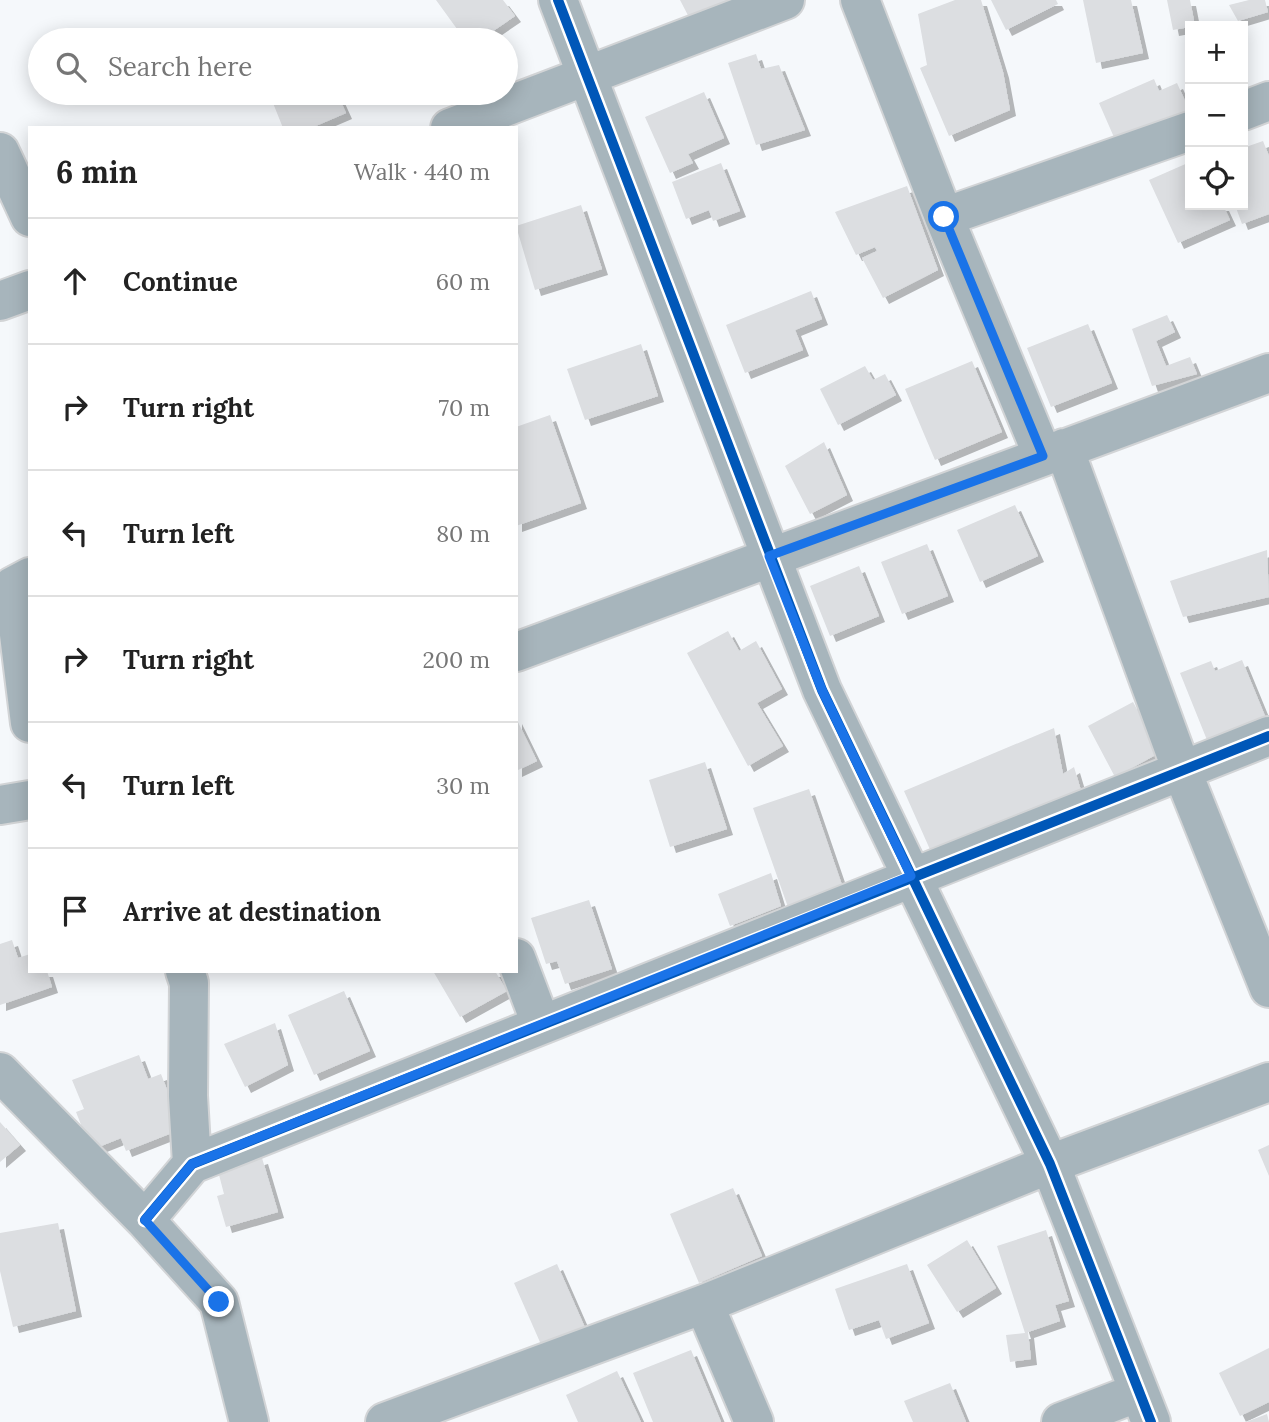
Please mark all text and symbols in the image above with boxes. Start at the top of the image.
map controls [1185,21,1248,210]
button: + [1185,21,1248,84]
search box [28,28,518,105]
icon: search [52,48,90,86]
text: Search here [108,50,252,83]
button: − [1185,84,1248,147]
button: locate [1185,147,1248,210]
text: 6 min [56,153,138,191]
text: Walk · 440 m [354,157,490,186]
route start [928,201,959,232]
icon: ahead [56,262,94,300]
text: Continue [123,265,238,298]
text: 60 m [436,267,490,296]
icon: right [56,388,94,426]
text: Turn right [123,391,254,424]
text: 70 m [439,393,490,422]
icon: left [56,514,94,552]
text: Turn left [123,517,234,550]
text: 80 m [436,519,490,548]
icon: right [56,640,94,678]
text: Turn right [123,643,254,676]
text: 200 m [422,645,490,674]
icon: left [56,766,94,804]
text: Turn left [123,769,234,802]
text: 30 m [436,771,490,800]
icon: arrive [56,892,94,930]
text: Arrive at destination [123,895,381,928]
route end [203,1286,234,1317]

